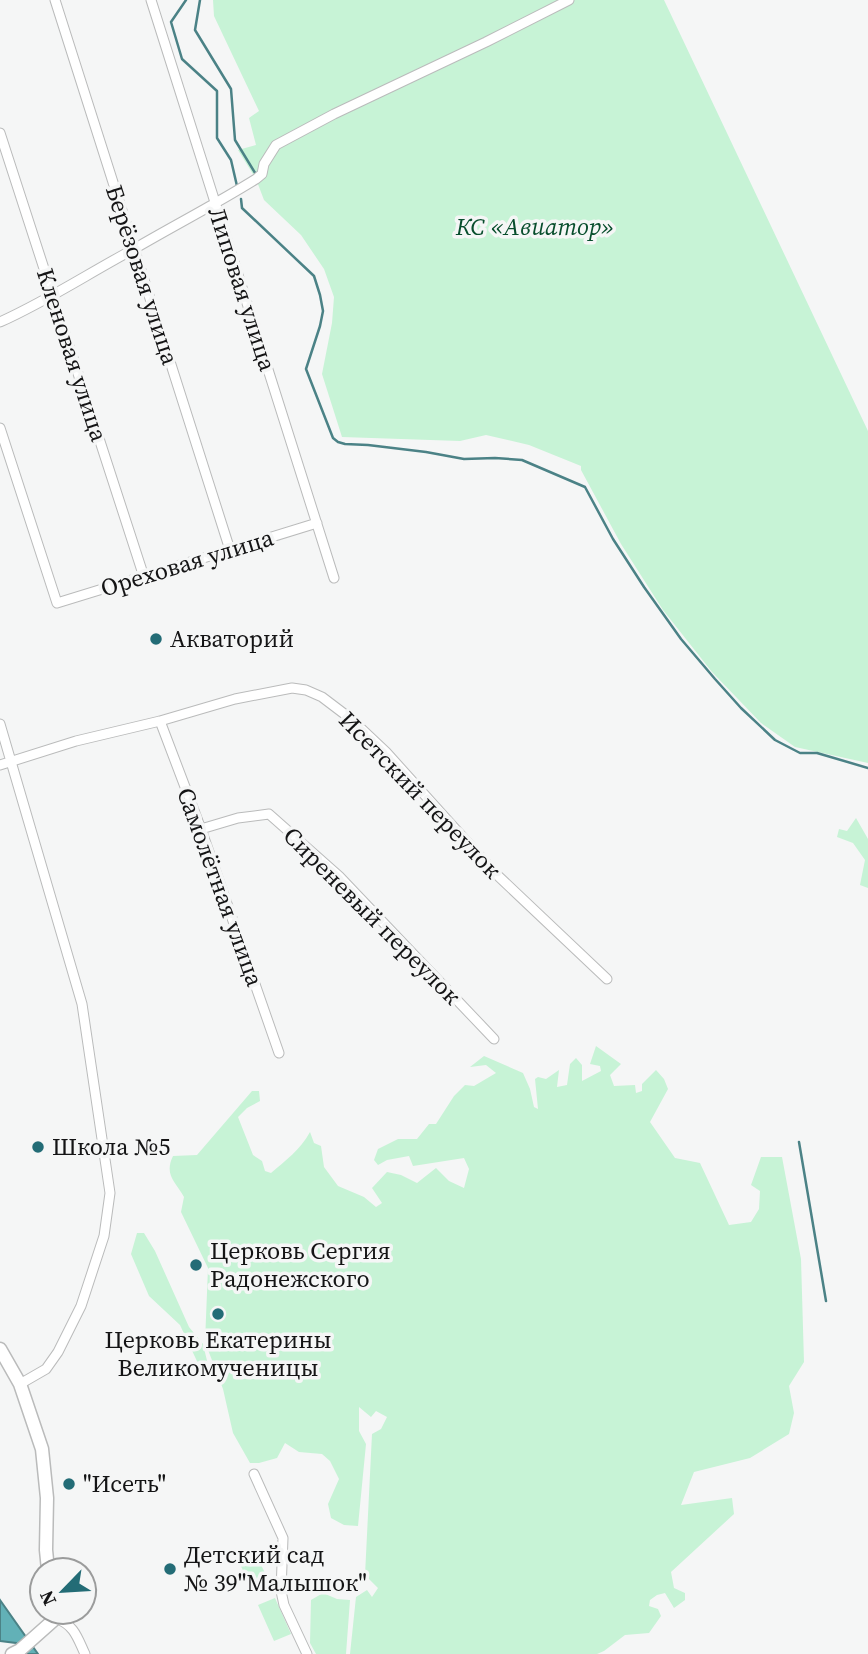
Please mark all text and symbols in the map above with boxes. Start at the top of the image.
street label: Берёзовая улица [98,181,187,370]
street label: Липовая улица [200,203,285,376]
park label: КС «Авиатор» [455,210,614,243]
street label: Кленовая улица [29,264,116,446]
street label: Ореховая улица [96,520,278,604]
place label: Акваторий [170,622,294,655]
marker: Акваторий [148,631,164,647]
street label: Исетский переулок [332,704,509,886]
street label: Самолётная улица [169,783,272,992]
street label: Сиреневый переулок [276,819,469,1012]
place label: Школа №5 [52,1130,170,1163]
marker: Школа №5 [30,1139,46,1155]
place label: Церковь Сергия Радонежского [210,1234,390,1295]
marker: Церковь Сергия Радонежского [188,1257,204,1273]
marker: Церковь Екатерины Великомученицы [210,1306,226,1322]
place label: Церковь Екатерины Великомученицы [105,1323,331,1384]
place label: "Исеть" [83,1467,166,1500]
marker: "Исеть" [61,1476,77,1492]
place label: Детский сад № 39"Малышок" [184,1538,367,1599]
north arrow [28,1556,98,1626]
marker: Детский сад № 39"Малышок" [162,1561,178,1577]
text: N [33,1586,62,1610]

